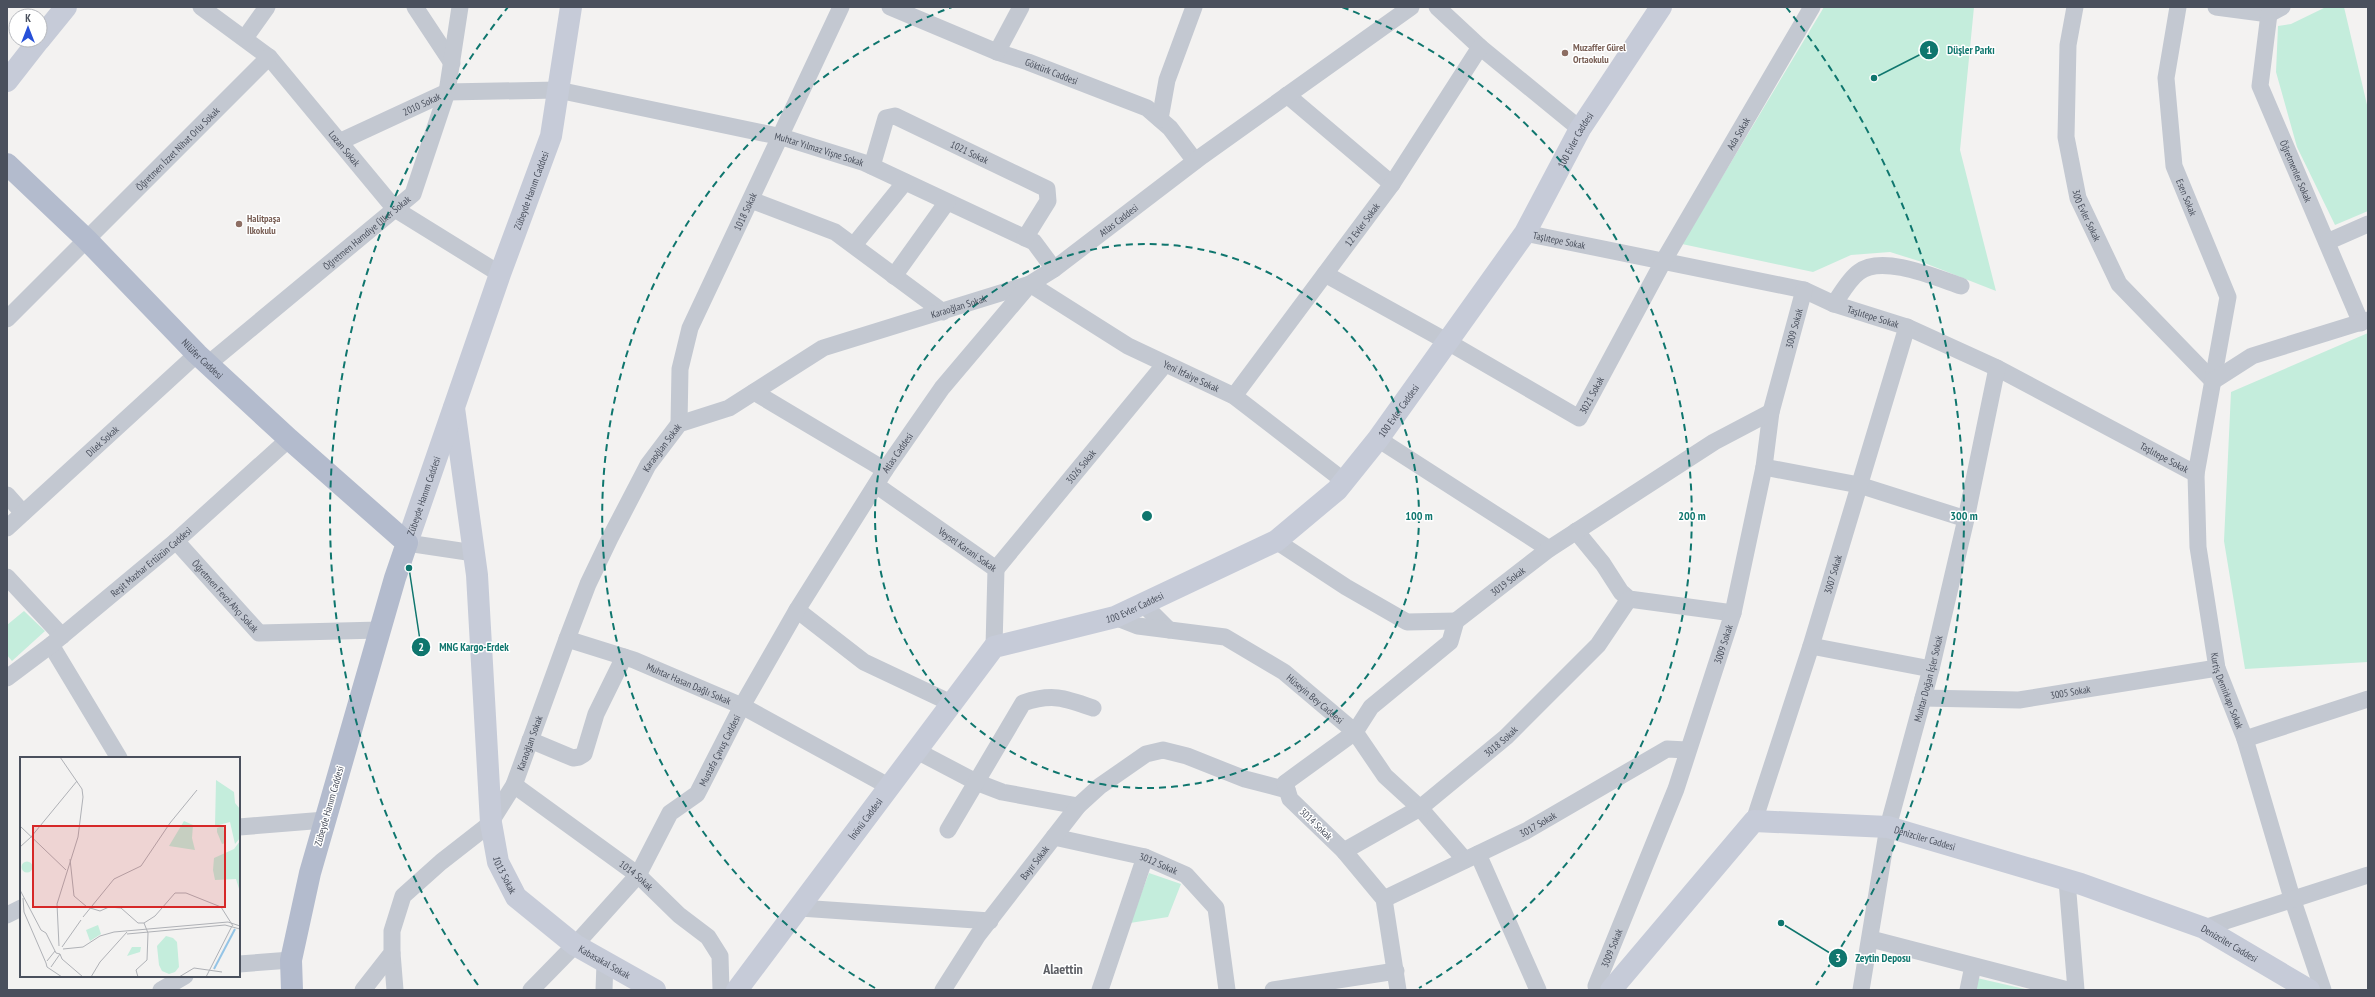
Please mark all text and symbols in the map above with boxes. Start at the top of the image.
north arrow [8,8,48,48]
text: K [25,11,31,25]
callout: Düşler Parkı [1919,38,2003,61]
place label: Muzaffer Gürel Ortaokulu [1573,41,1626,66]
text: 1 [1926,42,1932,57]
text: Düşler Parkı [1947,43,1995,57]
marker: Muzaffer Gürel Ortaokulu [1560,48,1570,58]
street label: Göktürk Caddesi [1023,55,1080,87]
street label: 2010 Sokak [400,89,443,118]
street label: Öğretmen İzzet Nihat Orlu Sokak [133,104,222,193]
street label: 100 Evler Caddesi [1554,110,1596,170]
street label: Ada Sokak [1723,115,1753,152]
street label: Lozan Sokak [326,128,363,169]
street label: Muhtar Yılmaz Vişne Sokak [774,129,866,169]
street label: 1021 Sokak [949,137,991,167]
street label: Öğretmenler Sokak [2277,138,2315,204]
street label: Zübeyde Hanım Caddesi [511,149,551,231]
street label: Esen Sokak [2173,177,2200,218]
street label: 300 Evler Sokak [2070,188,2104,243]
street label: 1018 Sokak [730,190,759,233]
street label: Öğretmen Hamdiye Ülker Sokak [320,192,413,273]
street label: 12 Evler Sokak [1341,200,1382,249]
street label: Atlas Caddesi [1096,201,1141,239]
place label: Halitpaşa İlkokulu [247,212,280,237]
marker: Halitpaşa İlkokulu [234,219,244,229]
street label: Taşlıtepe Sokak [1532,228,1587,252]
street label: Karaoğlan Sokak [929,291,988,321]
street label: Taşlıtepe Sokak [1846,302,1901,331]
street label: 3009 Sokak [1782,307,1805,350]
street label: Nilüfer Caddesi [179,336,226,382]
street label: Yeni İtfaiye Sokak [1161,357,1222,395]
street label: 3021 Sokak [1576,374,1607,416]
street label: 100 Evler Caddesi [1375,382,1421,440]
street label: Karaoğlan Sokak [639,420,684,474]
street label: Dilek Sokak [83,422,121,459]
street label: Atlas Caddesi [879,430,916,475]
street label: Taşlıtepe Sokak [2138,439,2191,476]
street label: 3026 Sokak [1063,447,1099,486]
street label: Zübeyde Hanım Caddesi [404,454,443,537]
text: 100 m [1405,508,1433,523]
text: 200 m [1678,508,1706,523]
text: 300 m [1950,508,1978,523]
centre of rings [1140,509,1154,523]
street label: Reşit Mazhar Ertüzün Caddesi [108,524,194,599]
street label: Veysel Karani Sokak [935,524,1000,574]
street label: 3007 Sokak [1821,553,1845,595]
street label: Öğretmen Fevzi Ahçı Sokak [189,557,262,635]
street label: 3019 Sokak [1488,563,1528,599]
street label: 100 Evler Caddesi [1104,589,1165,626]
street label: 3009 Sokak [1711,623,1735,665]
street label: Muhtar Doğan İşler Sokak [1910,634,1945,723]
callout: MNG Kargo-Erdek [411,635,516,658]
text: 2 [418,639,424,654]
text: MNG Kargo-Erdek [439,640,509,654]
street label: Kurtiş Demirkapı Sokak [2208,652,2247,731]
street label: Muhtar Hasan Dağlı Sokak [645,660,733,707]
street label: Hüseyin Bey Caddesi [1284,671,1347,726]
street label: 3005 Sokak [2049,682,2091,701]
street label: Mustafa Çavuş Caddesi [696,712,743,788]
street label: Karaoğlan Sokak [513,714,545,772]
street label: 3018 Sokak [1481,723,1520,759]
inset map [20,757,240,977]
street label: Zübeyde Hanım Caddesi [311,764,347,848]
street label: İnönü Caddesi [845,795,885,842]
street label: 3014 Sokak [1297,805,1335,843]
street label: 3017 Sokak [1517,808,1558,840]
street label: Denizciler Caddesi [1893,823,1957,853]
street label: Bayır Sokak [1017,843,1052,882]
street label: 3012 Sokak [1138,849,1180,877]
street label: 1013 Sokak [491,855,520,896]
street label: 1014 Sokak [617,857,656,893]
street label: Denizciler Caddesi [2199,921,2260,965]
street label: 3009 Sokak [1598,927,1625,969]
street label: Kabasakal Sokak [577,942,633,981]
callout: Zeytin Deposu [1828,947,1919,970]
text: 3 [1835,950,1841,965]
text: Zeytin Deposu [1855,951,1911,965]
district label: Alaettin [1042,960,1083,978]

